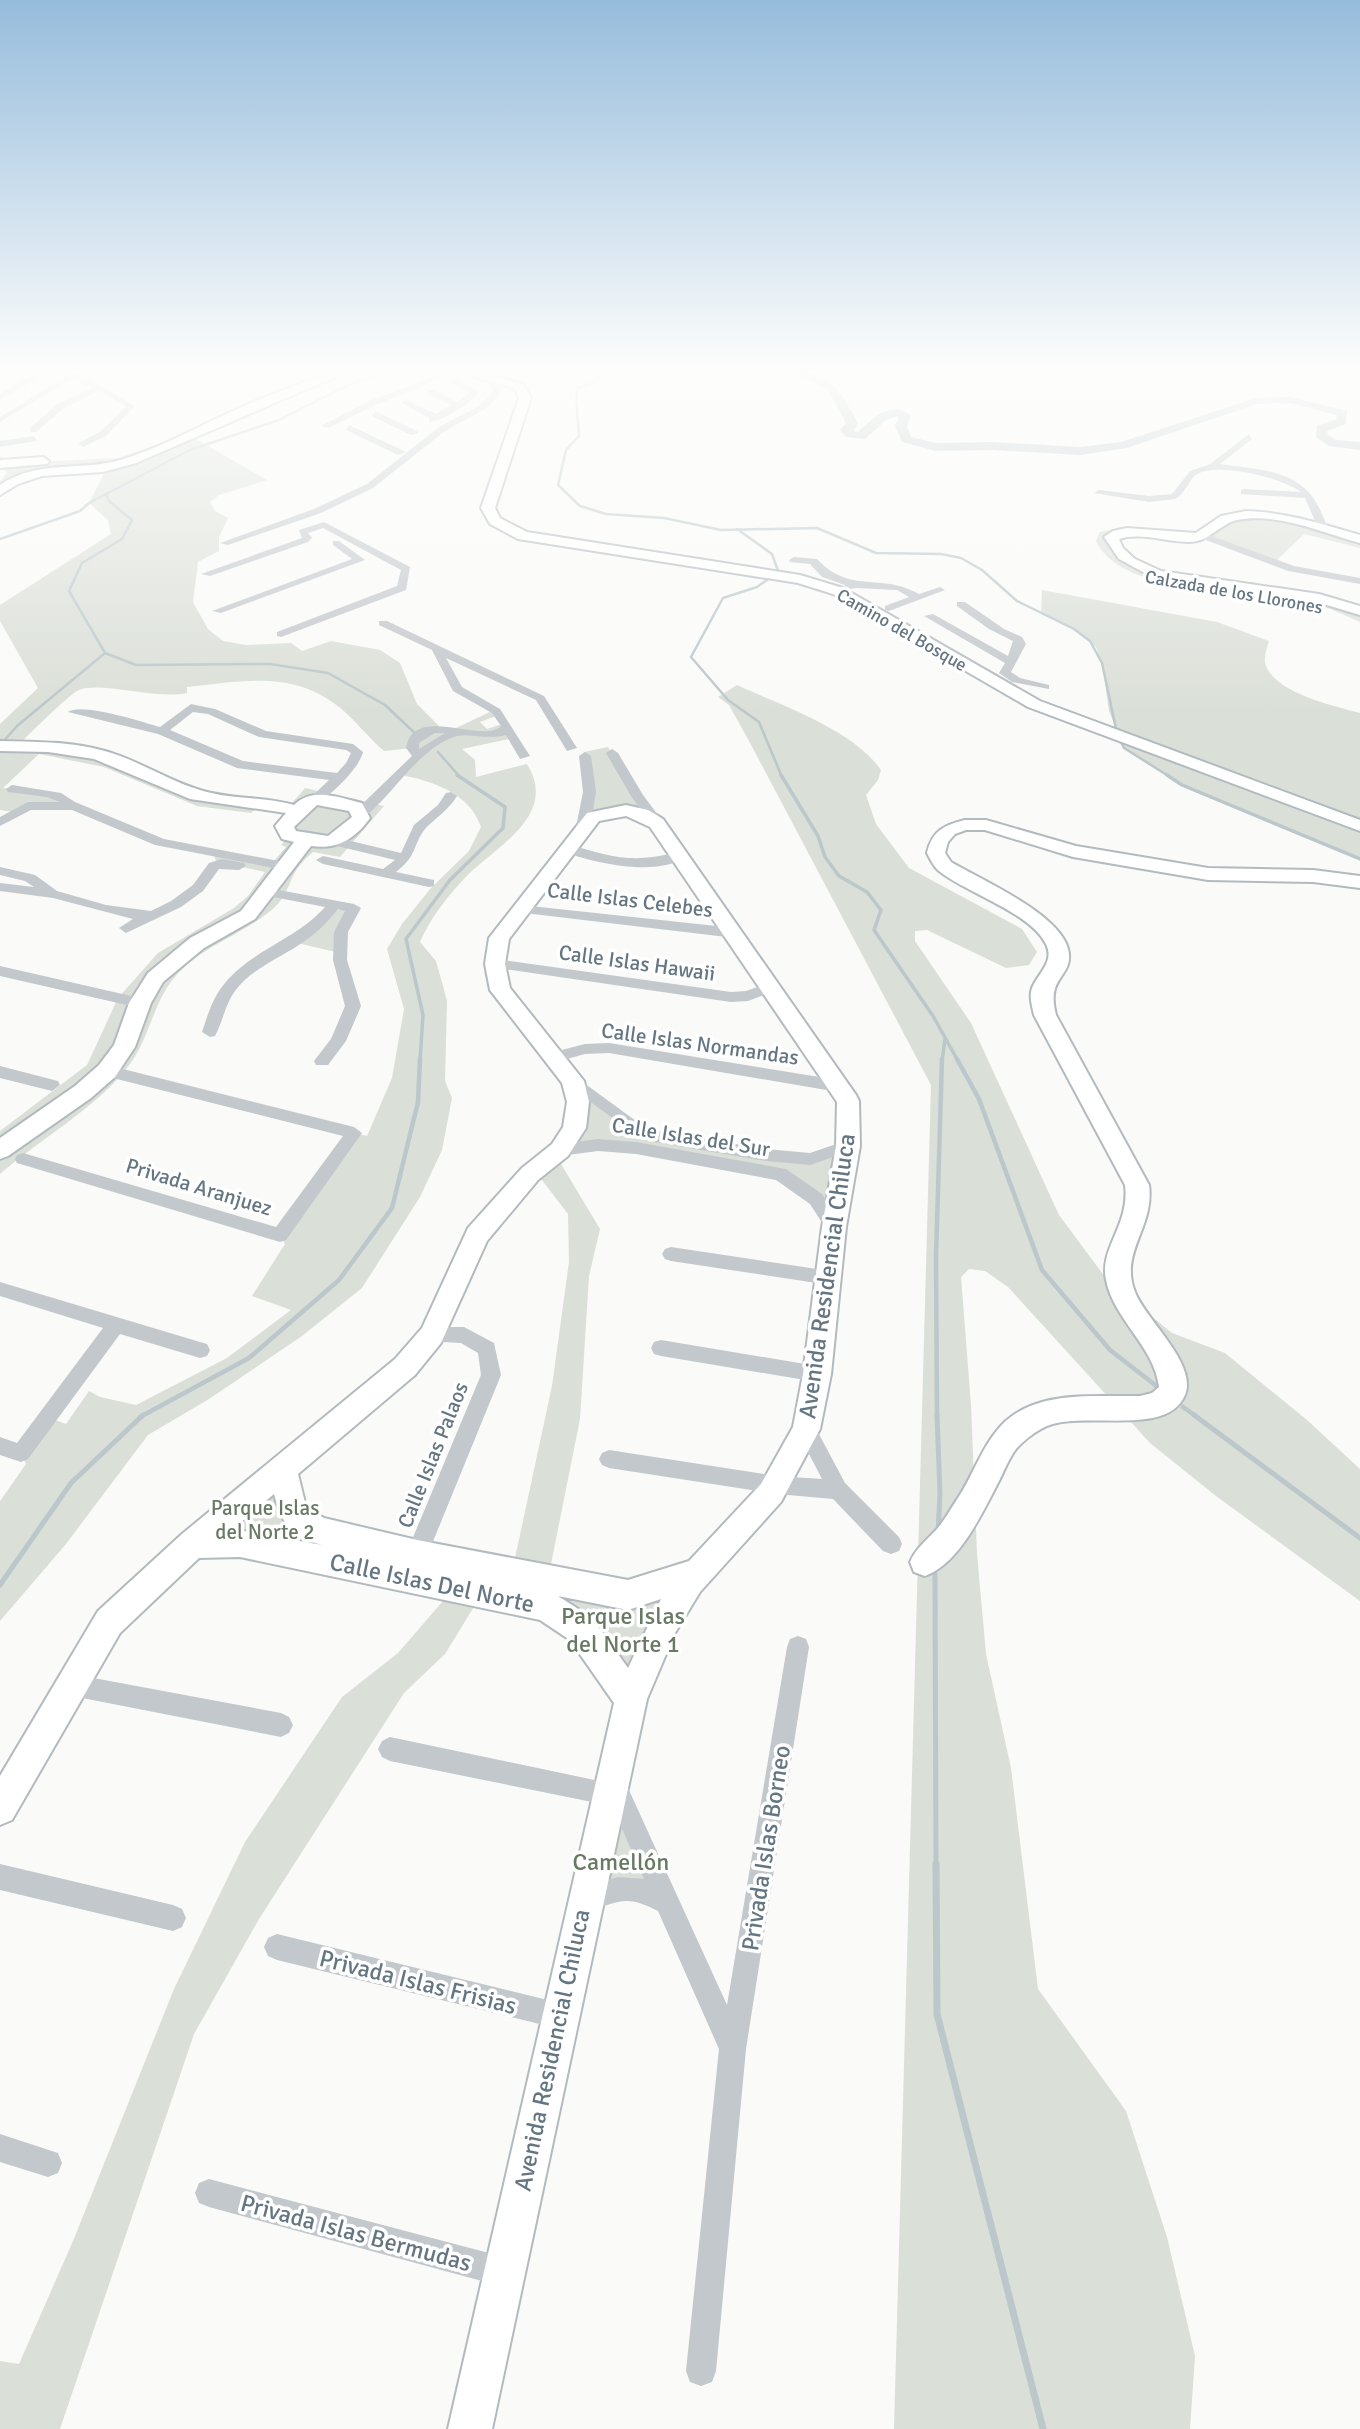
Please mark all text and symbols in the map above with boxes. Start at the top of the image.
street label: Calzada de los Llorones [1143,566,1325,618]
street label: Camino del Bosque [833,584,971,676]
street label: Calle Islas Celebes [546,877,714,923]
street label: Calle Islas Hawaii [557,939,717,987]
street label: Calle Islas Normandas [600,1017,800,1071]
street label: Calle Islas del Sur [610,1112,772,1162]
street label: Avenida Residencial Chiluca [792,1132,862,1420]
street label: Privada Aranjuez [123,1152,275,1222]
street label: Calle Islas Palaos [392,1378,474,1532]
park label: Parque Islas del Norte 2 [211,1495,319,1545]
street label: Calle Islas Del Norte [327,1547,537,1619]
park label: Parque Islas del Norte 1 [561,1601,685,1659]
street label: Privada Islas Borneo [735,1743,797,1953]
park label: Camellón [573,1847,669,1877]
street label: Avenida Residencial Chiluca [507,1906,597,2194]
street label: Privada Islas Frisias [316,1943,520,2021]
street label: Privada Islas Bermudas [237,2188,475,2278]

